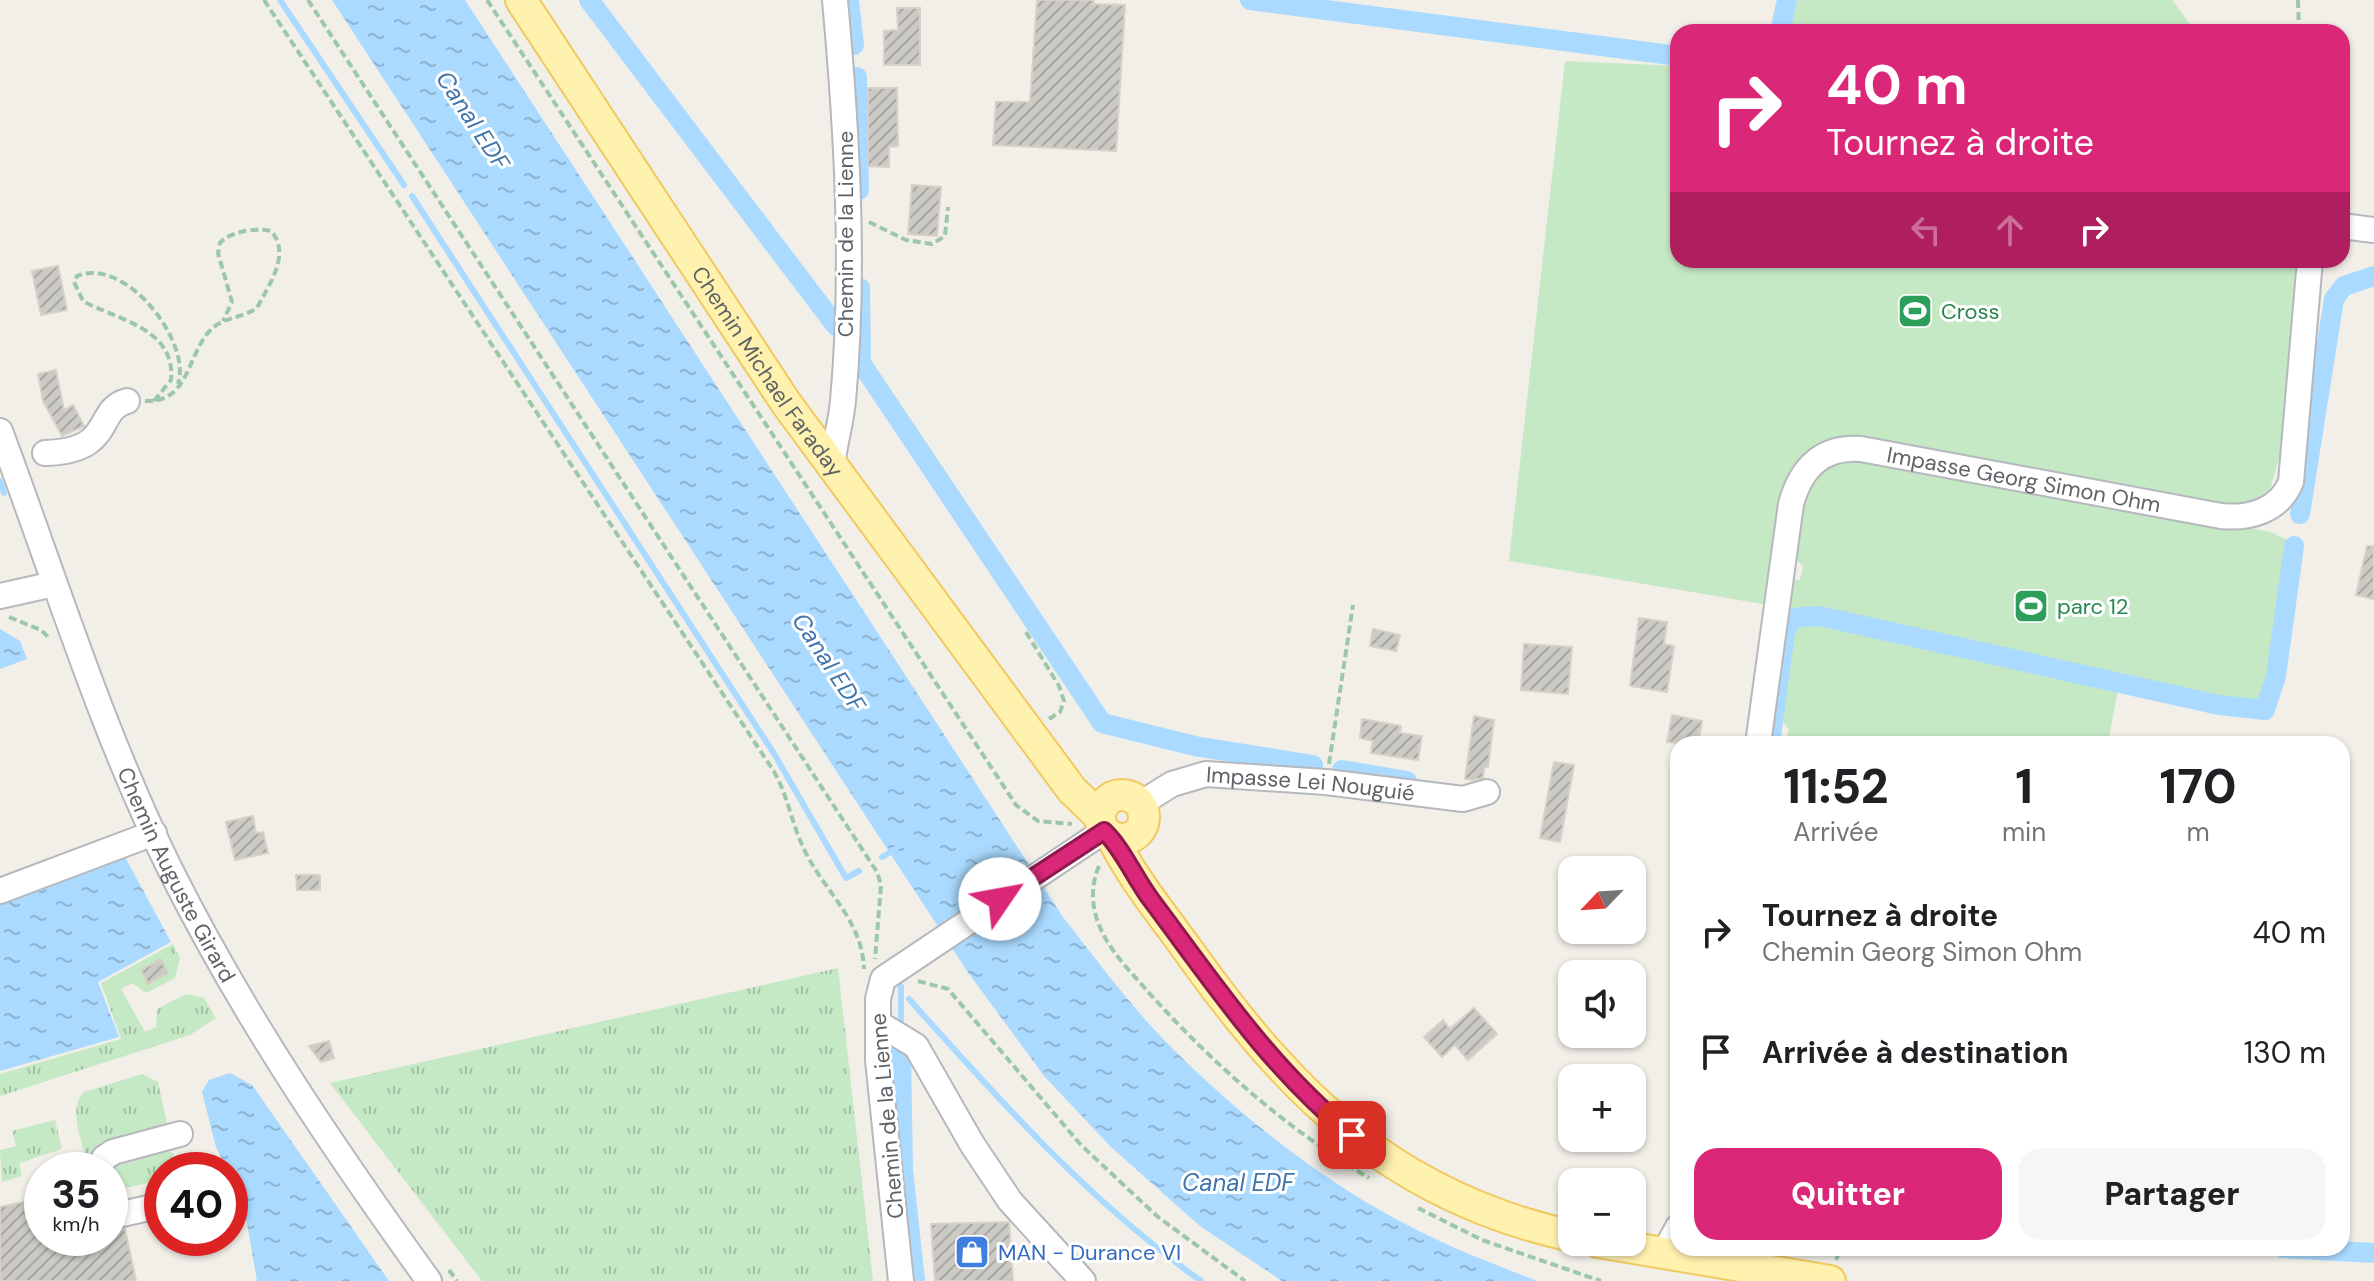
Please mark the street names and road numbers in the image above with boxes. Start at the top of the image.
street label: Chemin de la Lienne [831,131,860,337]
street label: Chemin Michael Faraday [685,260,850,483]
street label: Impasse Georg Simon Ohm [1885,440,2163,519]
street label: Impasse Lei Nouguié [1205,760,1416,807]
street label: Chemin Auguste Girard [111,763,243,988]
street label: Chemin de la Lienne [864,1012,910,1220]

